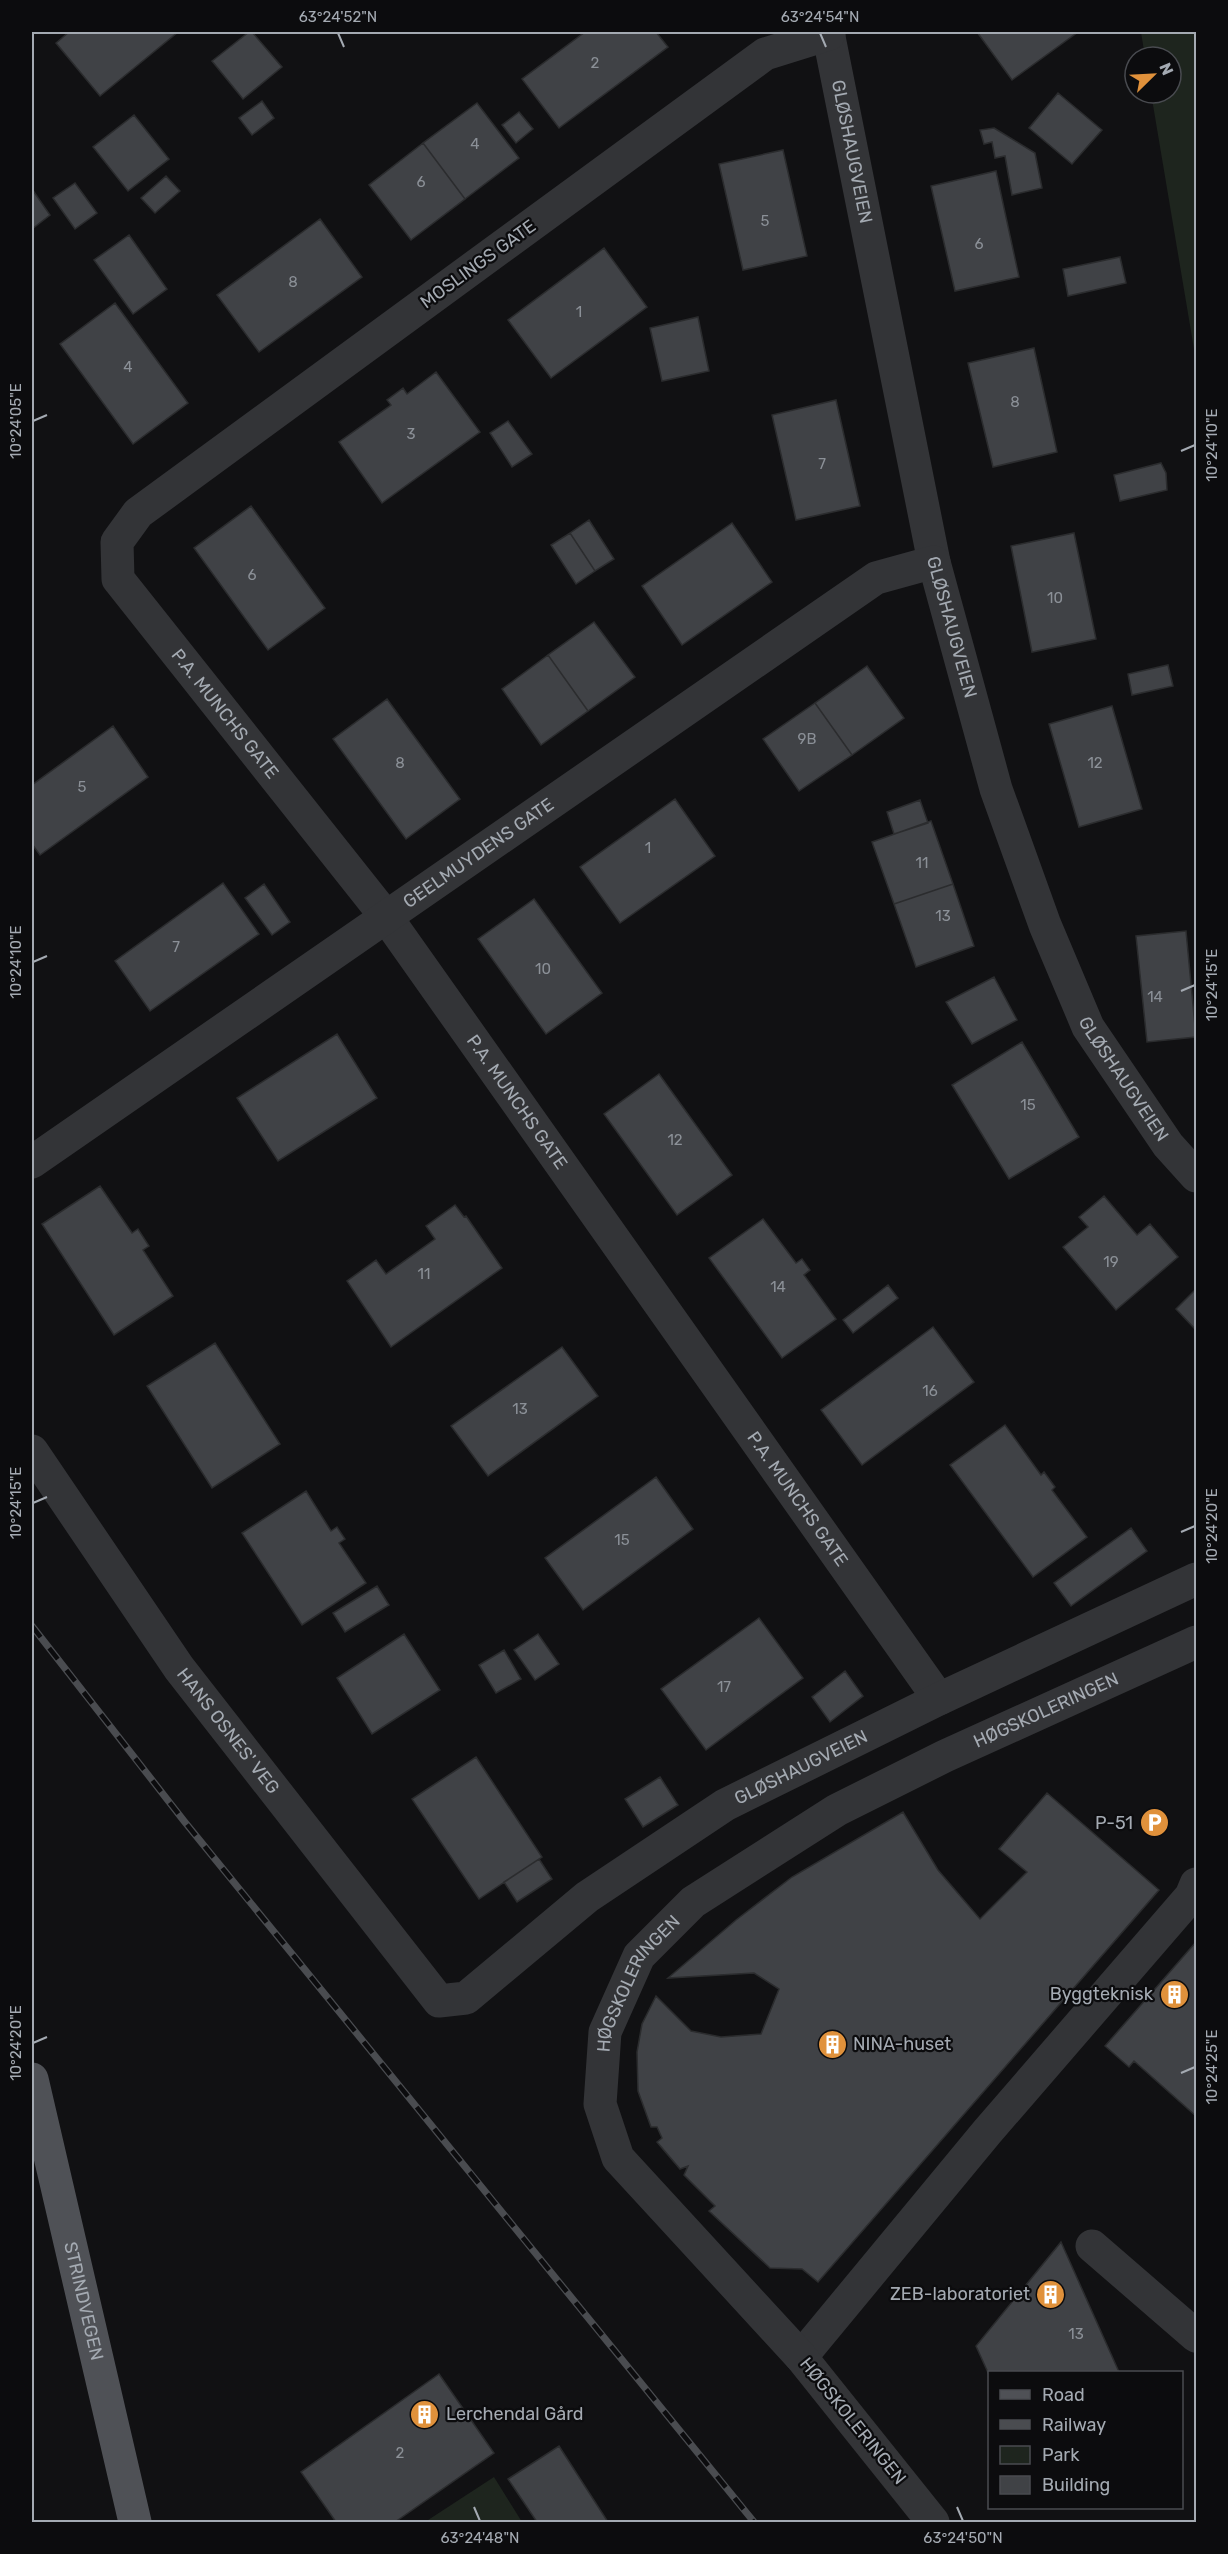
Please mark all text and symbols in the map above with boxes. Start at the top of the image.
text: 63°24'52"N [299,8,377,26]
text: 63°24'54"N [781,8,859,26]
north arrow [1123,45,1183,105]
house number: 2 [591,54,600,72]
text: N [1155,60,1177,78]
street label: GLØSHAUGVEIEN [827,78,877,225]
house number: 4 [470,135,480,153]
house number: 6 [416,173,426,191]
house number: 5 [761,212,770,230]
street label: MOSLINGS GATE [416,215,540,313]
house number: 6 [974,235,984,253]
house number: 8 [288,273,298,291]
house number: 1 [576,303,582,321]
house number: 4 [123,358,133,376]
text: 10°24'05"E [7,383,25,459]
house number: 8 [1010,393,1020,411]
text: 10°24'10"E [1203,408,1221,482]
house number: 3 [406,425,416,443]
house number: 7 [818,455,826,473]
street label: GLØSHAUGVEIEN [922,554,982,700]
house number: 6 [247,566,257,584]
house number: 10 [1047,589,1063,607]
street label: P.A. MUNCHS GATE [167,644,283,783]
house number: 9B [798,730,816,748]
house number: 8 [395,754,405,772]
house number: 12 [1087,754,1103,772]
house number: 5 [78,778,87,796]
street label: GEELMUYDENS GATE [399,793,558,913]
house number: 1 [645,839,651,857]
house number: 11 [916,854,928,872]
house number: 13 [935,907,951,925]
text: 10°24'10"E [7,925,25,999]
house number: 7 [172,938,180,956]
text: 10°24'15"E [1203,949,1221,1021]
house number: 10 [535,960,551,978]
house number: 14 [1147,988,1163,1006]
street label: GLØSHAUGVEIEN [1074,1014,1173,1146]
street label: P.A. MUNCHS GATE [462,1030,572,1174]
house number: 15 [1020,1096,1036,1114]
house number: 12 [667,1131,683,1149]
house number: 19 [1103,1253,1119,1271]
house number: 11 [418,1265,430,1283]
house number: 14 [770,1278,786,1296]
house number: 16 [922,1382,938,1400]
house number: 13 [512,1400,528,1418]
street label: P.A. MUNCHS GATE [742,1427,853,1570]
text: 10°24'15"E [7,1467,25,1539]
text: 10°24'20"E [1203,1488,1221,1564]
house number: 15 [614,1531,630,1549]
street label: HANS OSNES' VEG [172,1664,284,1798]
street label: HØGSKOLERINGEN [970,1668,1122,1753]
house number: 17 [717,1678,731,1696]
street label: GLØSHAUGVEIEN [731,1725,871,1810]
parking icon: P-51 [1138,1807,1170,1839]
place label: P-51 [1095,1812,1133,1834]
street label: HØGSKOLERINGEN [593,1910,685,2053]
building icon: Byggteknisk [1158,1978,1190,2010]
place label: Byggteknisk [1050,1983,1154,2005]
text: 10°24'20"E [7,2005,25,2081]
building icon: NINA-huset [816,2028,848,2060]
text: 10°24'25"E [1203,2029,1221,2105]
place label: NINA-huset [853,2033,951,2055]
street label: STRINDVEGEN [59,2240,108,2363]
building icon: ZEB-laboratoriet [1035,2278,1067,2310]
place label: ZEB-laboratoriet [890,2283,1030,2305]
house number: 13 [1068,2325,1084,2343]
street label: HØGSKOLERINGEN [795,2353,911,2489]
legend [988,2371,1183,2509]
text: Road [1042,2384,1085,2406]
building icon: Lerchendal Gård [409,2398,441,2430]
place label: Lerchendal Gård [446,2403,584,2425]
text: Railway [1042,2414,1106,2436]
house number: 2 [396,2444,405,2462]
text: Park [1042,2444,1080,2466]
text: Building [1042,2474,1110,2496]
text: 63°24'48"N [441,2529,519,2547]
text: 63°24'50"N [923,2529,1003,2547]

